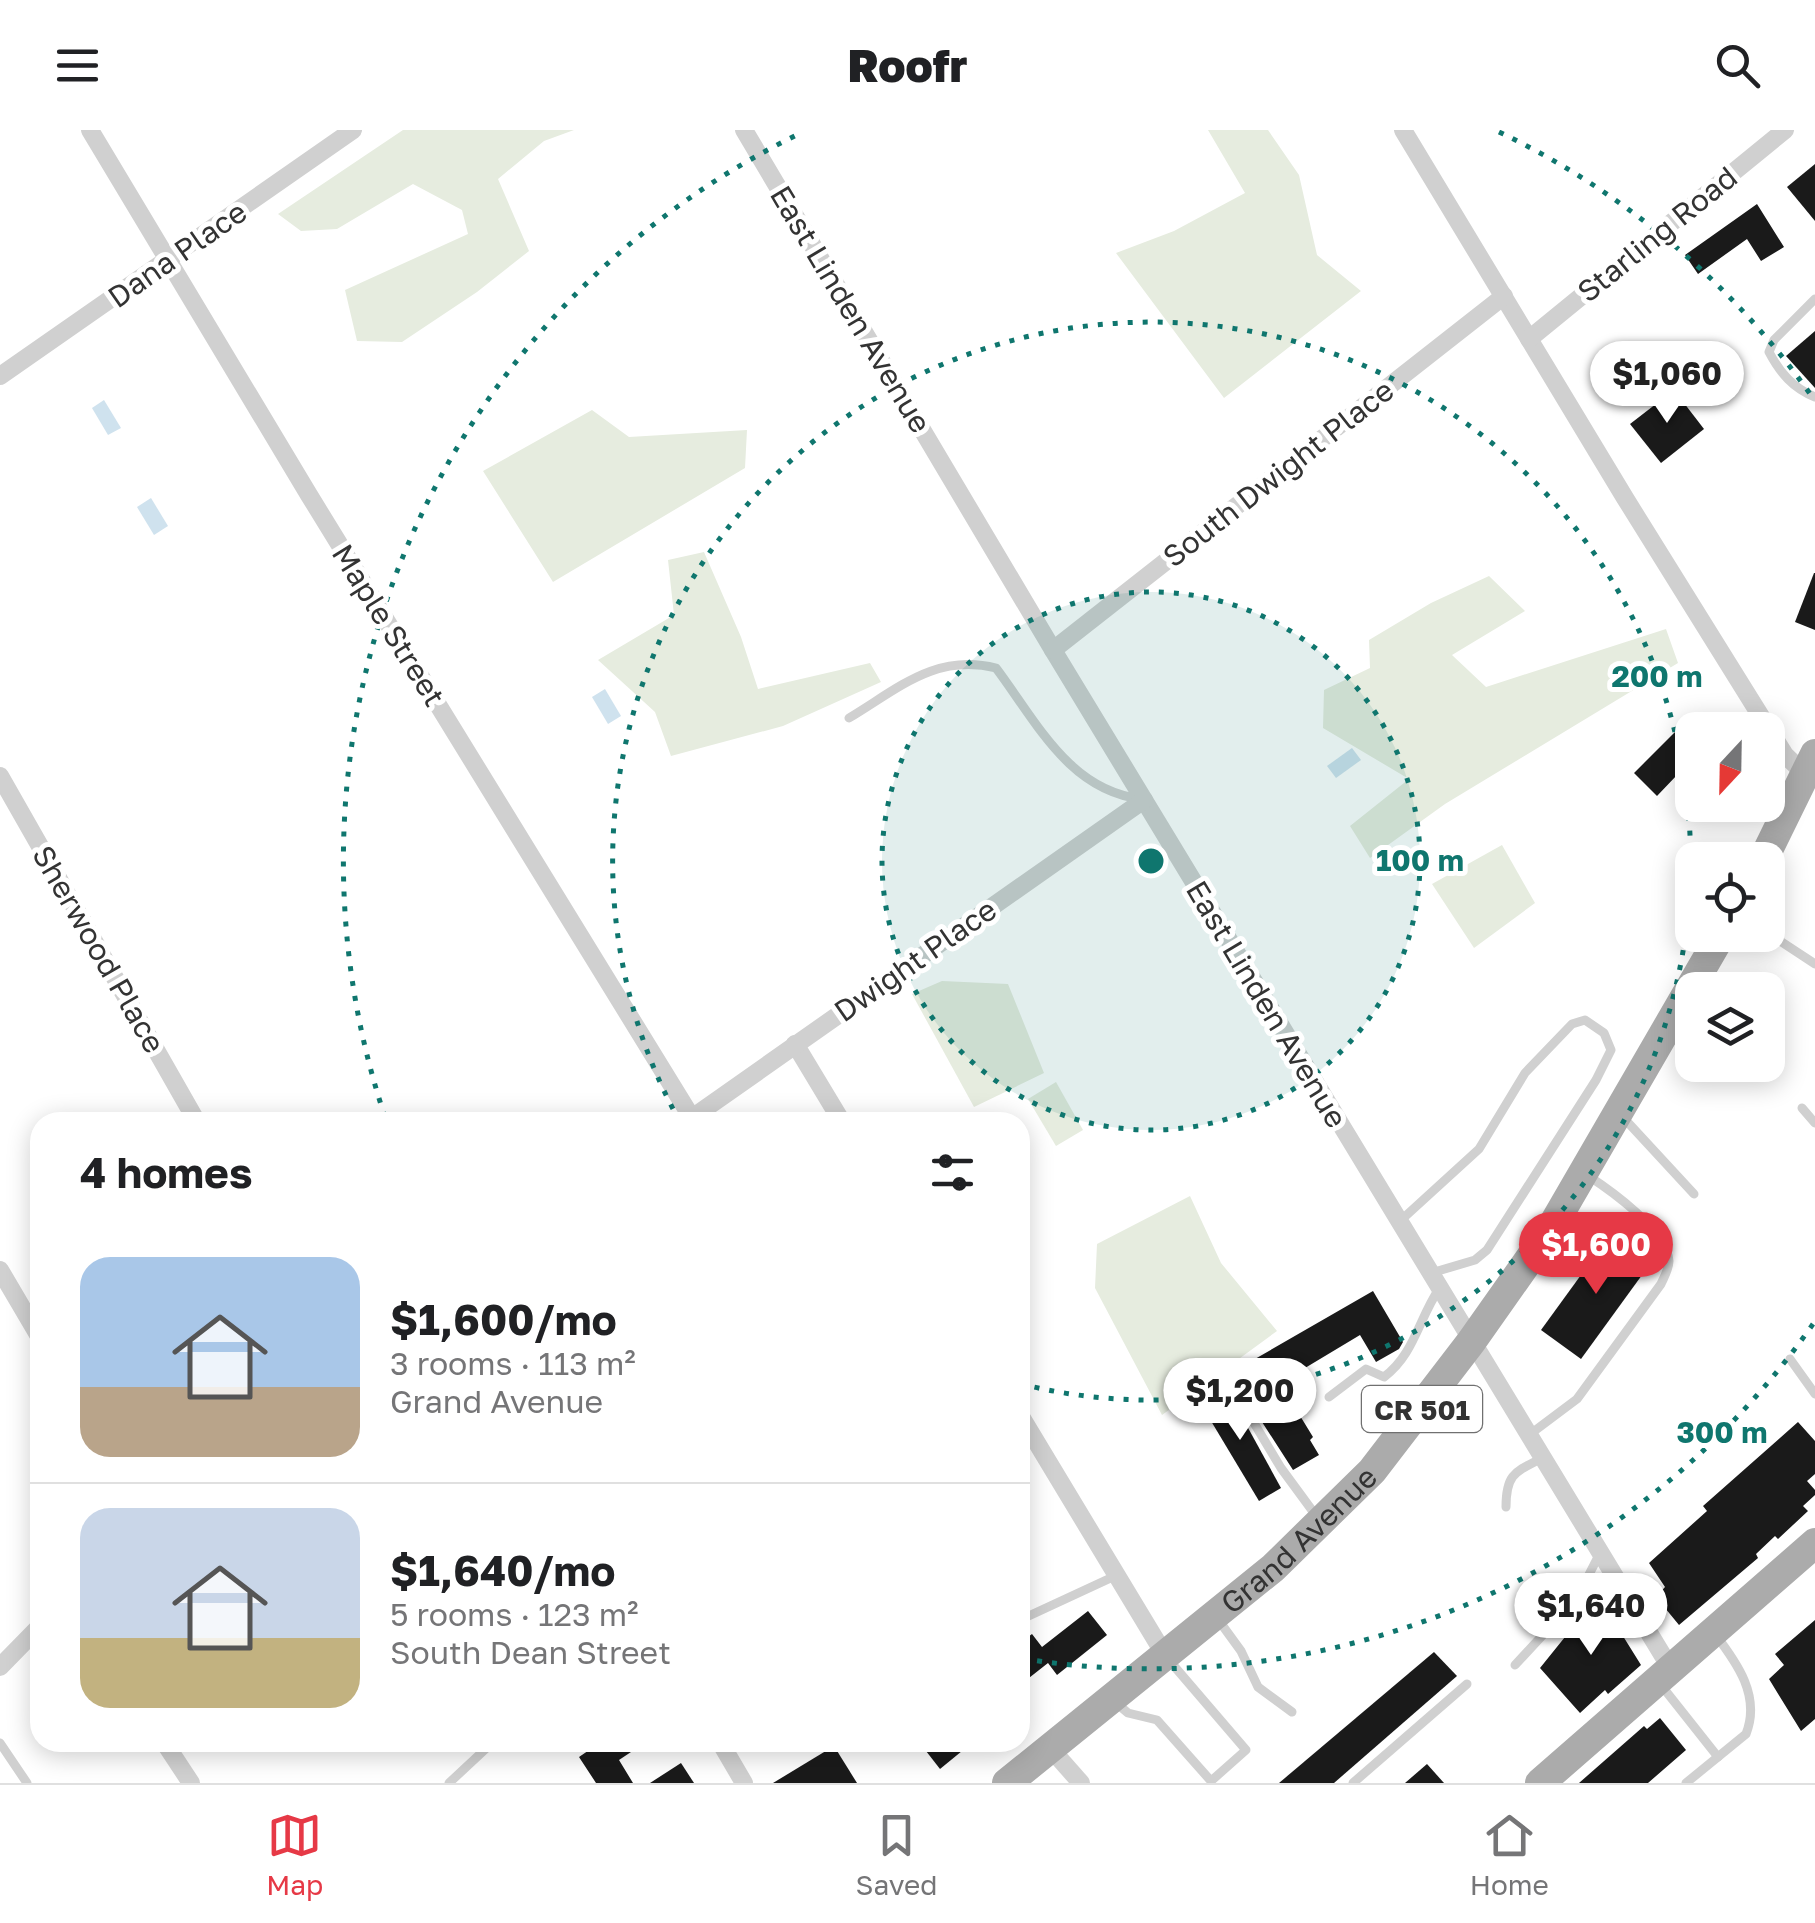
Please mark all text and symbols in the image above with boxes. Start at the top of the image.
icon: menu [50,38,105,93]
text: Roofr [848,38,967,92]
icon: search [1710,38,1765,93]
street label: Starling Road [1570,159,1744,309]
street label: East Linden Avenue [763,179,939,439]
street label: Dana Place [101,193,253,315]
pin: $1,060 [1586,341,1748,426]
text: $1,060 [1612,354,1722,392]
street label: South Dwight Place [1156,372,1400,574]
street label: Maple Street [325,537,453,713]
text: 200 m [1611,658,1703,694]
north arrow [1675,712,1785,822]
map controls [1675,712,1785,1082]
street label: Sherwood Place [25,839,173,1059]
text: 100 m [1376,842,1464,878]
button: locate [1675,842,1785,952]
centre of rings [1133,843,1169,879]
street label: East Linden Avenue [1179,874,1355,1134]
street label: Dwight Place [827,891,1003,1029]
button: layers [1675,972,1785,1082]
icon: filters [925,1145,980,1200]
text: 4 homes [80,1147,252,1197]
pin: $1,600 [1515,1212,1677,1297]
text: $1,600 [1541,1225,1651,1263]
text: $1,600/mo [390,1294,617,1344]
icon: home [160,1297,280,1417]
text: 3 rooms · 113 m² [390,1344,636,1382]
pin: $1,200 [1159,1358,1321,1443]
text: $1,200 [1185,1371,1295,1409]
text: Grand Avenue [390,1382,603,1420]
road number: CR 501 [1362,1386,1482,1432]
text: 300 m [1676,1414,1768,1450]
street label: Grand Avenue [1214,1459,1384,1621]
text: $1,640/mo [390,1545,616,1595]
icon: home [160,1548,280,1668]
pin: $1,640 [1510,1573,1672,1658]
text: $1,640 [1536,1586,1646,1624]
text: 5 rooms · 123 m² [390,1595,639,1633]
text: South Dean Street [390,1633,671,1671]
tab: Map [266,1808,323,1901]
tab: Saved [856,1808,937,1901]
tab: Home [1470,1808,1549,1901]

